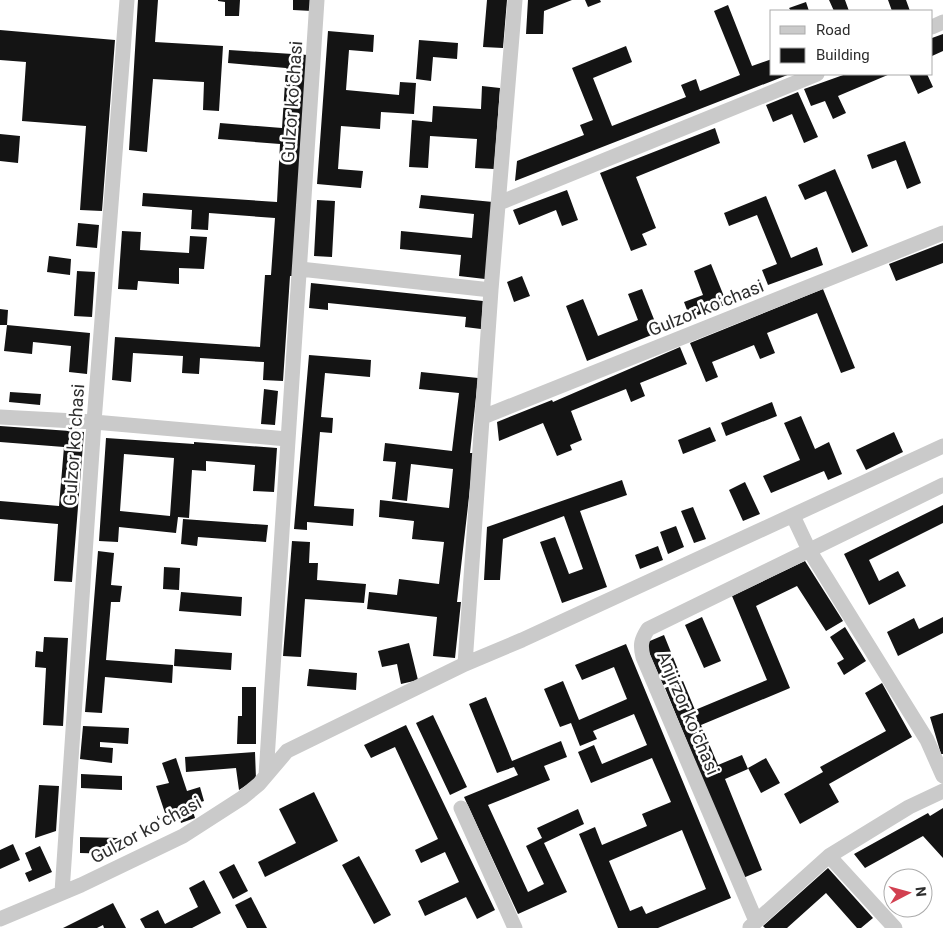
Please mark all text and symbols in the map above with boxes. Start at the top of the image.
legend [770,10,933,75]
text: Road [816,21,850,39]
street label: Gulzor koʻchasi [277,40,306,164]
text: Building [816,46,870,64]
street label: Gulzor koʻchasi [645,275,766,340]
street label: Gulzor koʻchasi [59,383,88,507]
street label: Anjirzor koʻchasi [653,648,724,778]
street label: Gulzor koʻchasi [87,792,205,868]
north arrow [883,868,933,918]
text: N [912,886,929,897]

